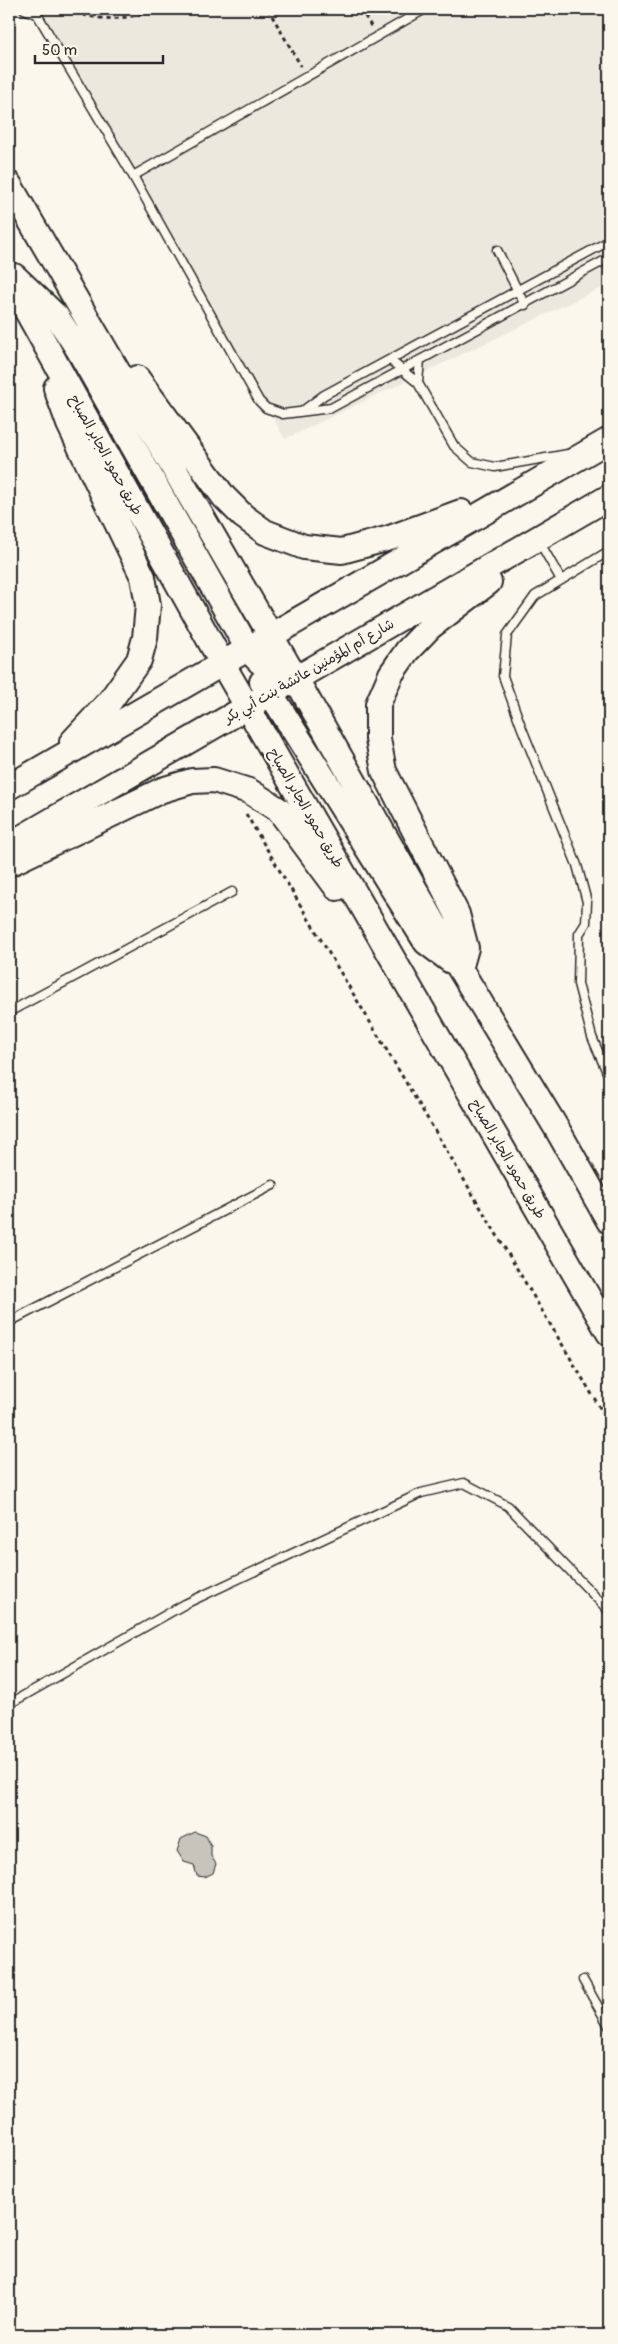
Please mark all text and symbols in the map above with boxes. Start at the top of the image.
scale bar [35,32,162,64]
text: 50 m [42,41,77,60]
street label: طريق حمود الجابر الصباح [65,392,146,519]
street label: شارع أم المؤمنين عائشة بنت أبي بكر [220,615,399,731]
street label: طريق حمود الجابر الصباح [264,745,347,871]
street label: طريق حمود الجابر الصباح [466,1096,549,1222]

